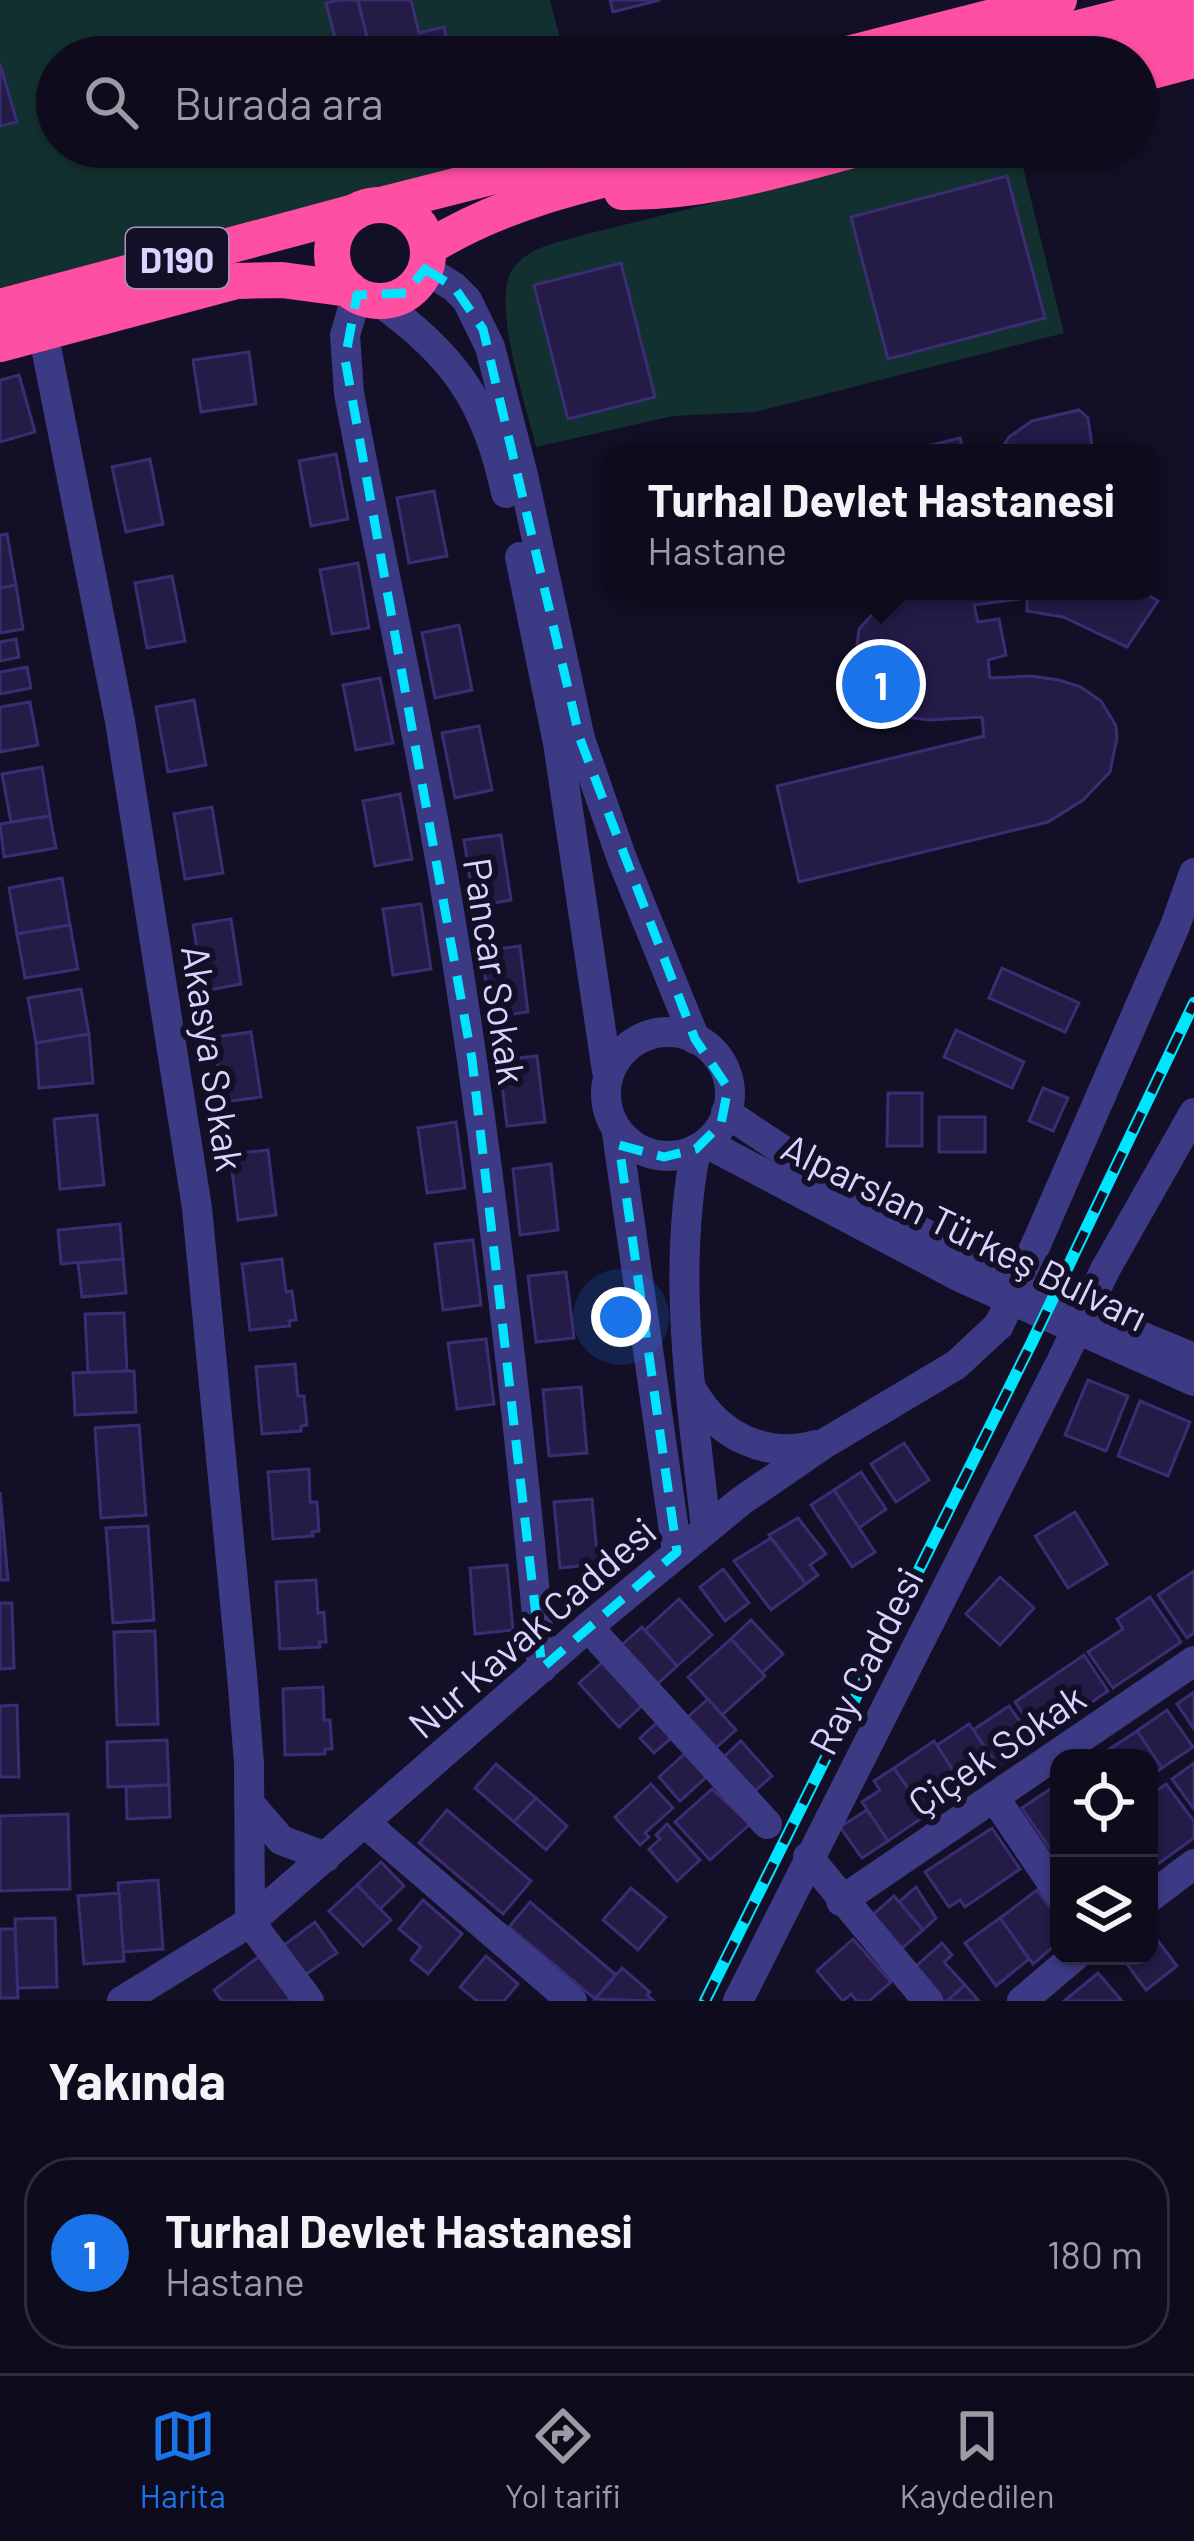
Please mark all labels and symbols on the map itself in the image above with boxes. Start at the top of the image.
road number: D190 [126,228,228,288]
pin: 1 [842,639,920,729]
street label: Pancar Sokak [455,854,537,1088]
street label: Akasya Sokak [173,942,255,1174]
street label: Alparslan Türkeş Bulvarı [775,1122,1155,1340]
your location [591,1287,651,1347]
street label: Nur Kavak Caddesi [398,1507,664,1747]
street label: Ray Caddesi [798,1560,932,1762]
street label: Çiçek Sokak [899,1673,1093,1825]

